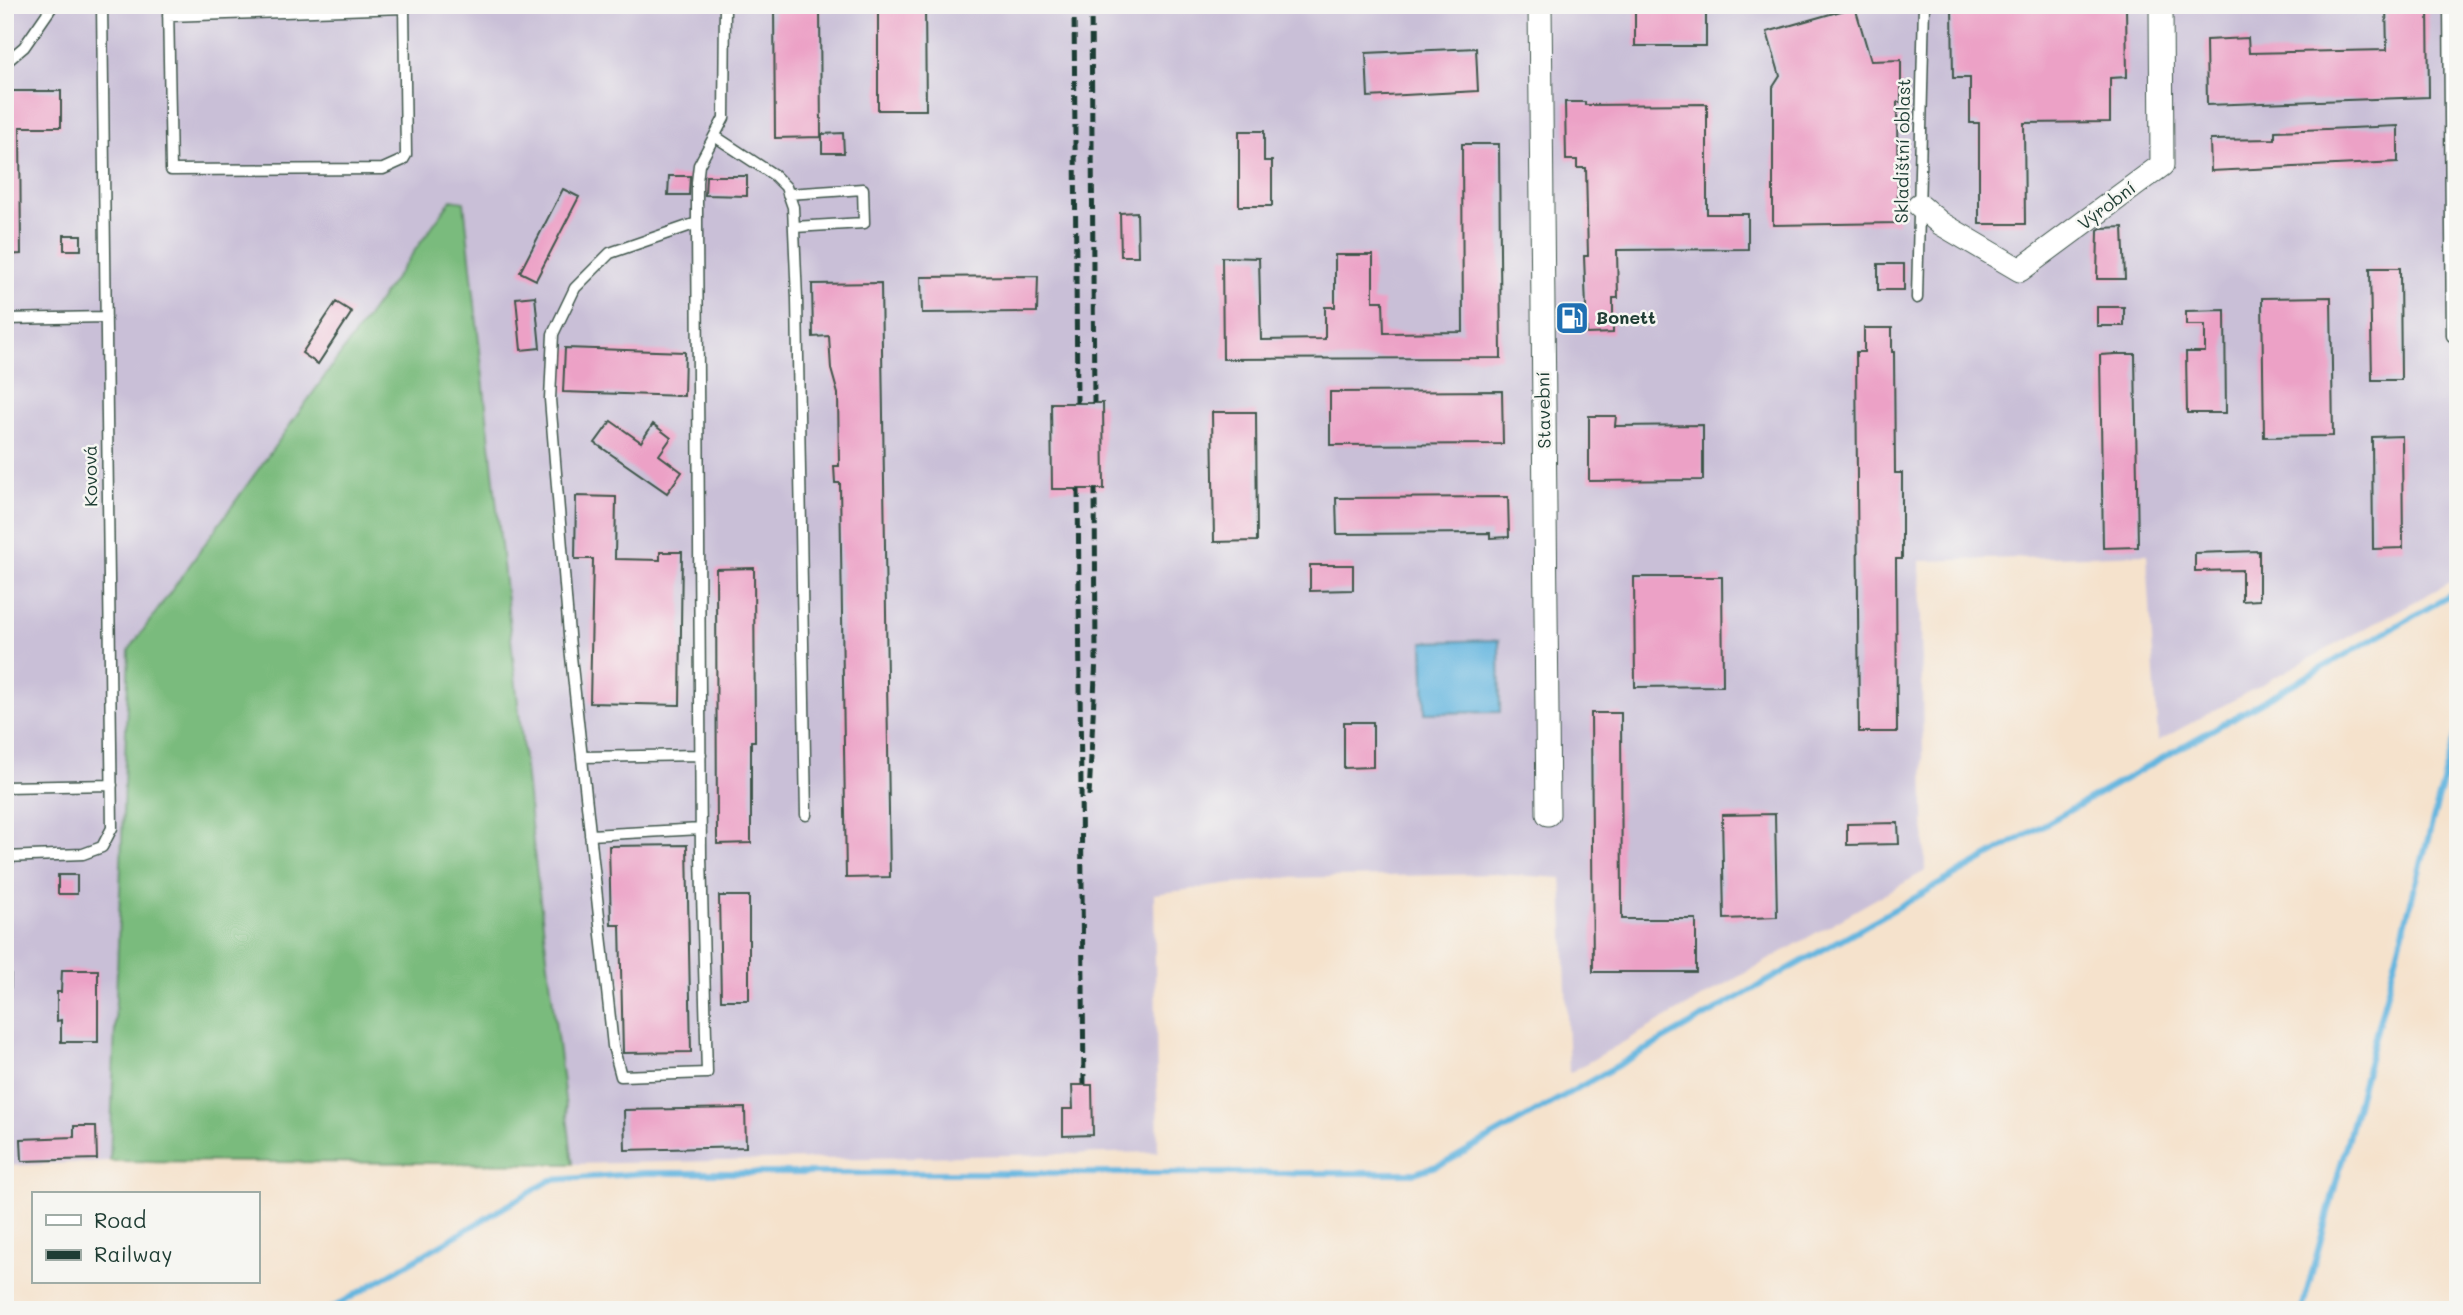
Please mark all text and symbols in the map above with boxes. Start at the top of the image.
street label: Skladištní oblast [1889,78,1915,224]
street label: Výrobní [2072,175,2140,235]
fuel station icon: Bonett [1553,299,1591,337]
place label: Bonett [1596,305,1656,329]
street label: Stavební [1530,371,1556,449]
street label: Kovová [77,445,103,507]
legend [32,1192,259,1284]
text: Road [94,1206,146,1233]
text: Railway [94,1240,173,1267]

